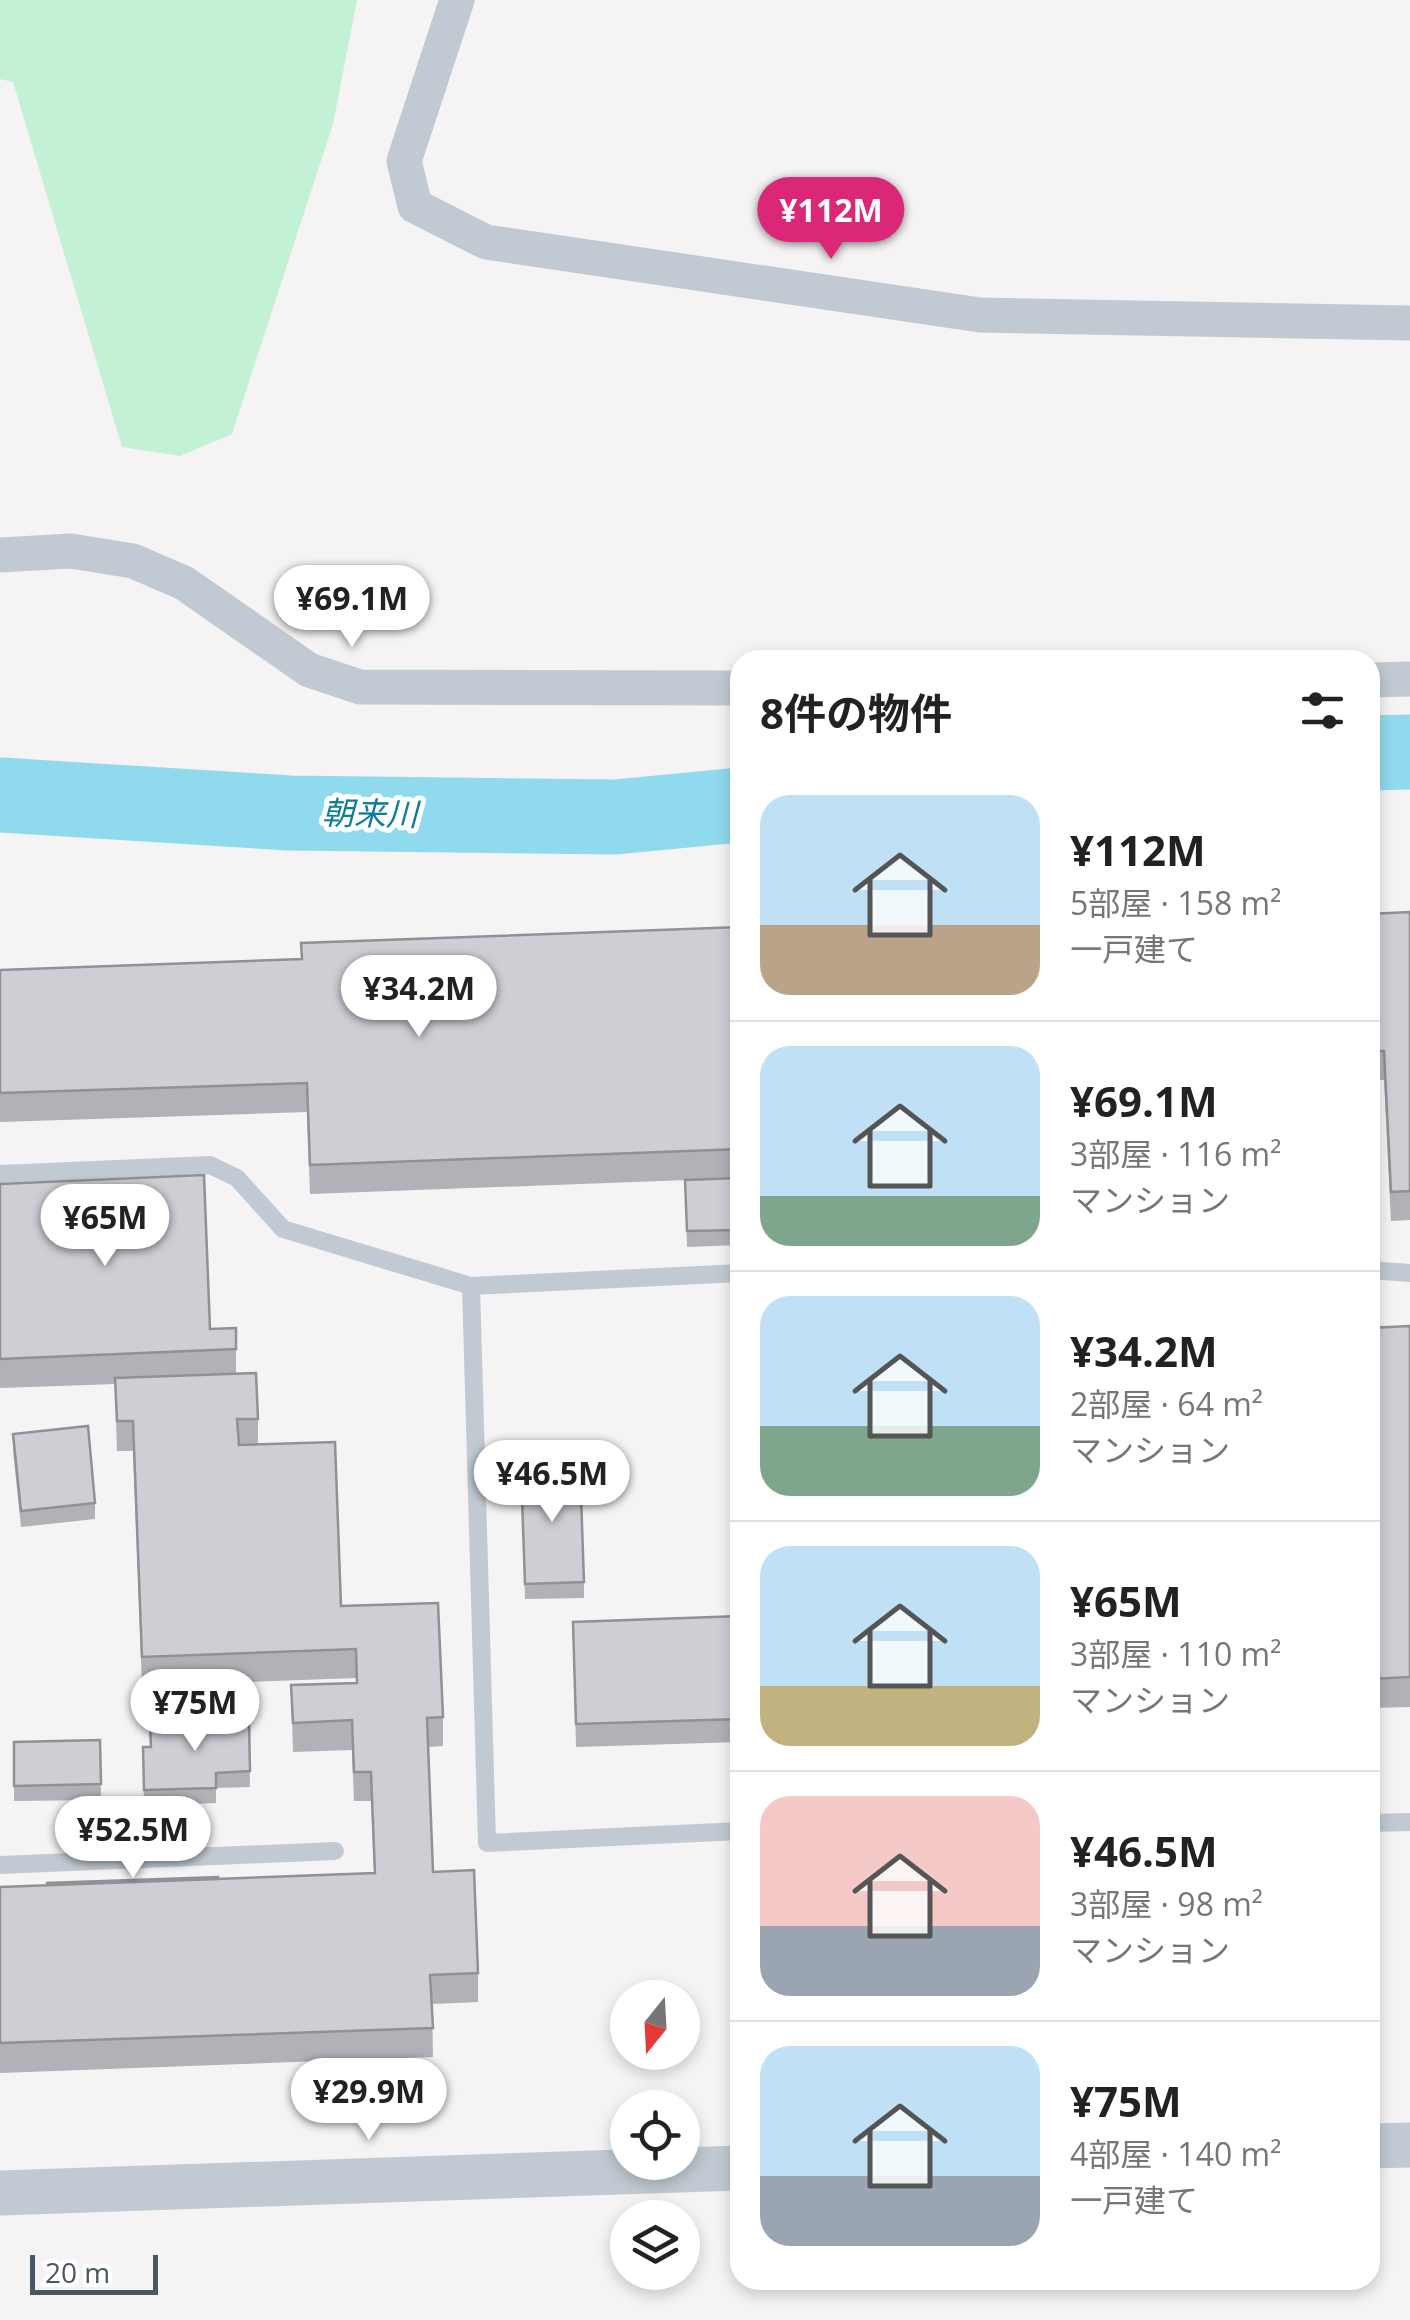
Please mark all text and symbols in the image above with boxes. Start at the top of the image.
pin: ¥112M [761,177,901,262]
text: ¥112M [779,188,883,231]
pin: ¥69.1M [271,565,433,650]
text: ¥69.1M [296,576,408,619]
icon: filters [1295,683,1350,738]
text: 8件の物件 [760,684,952,741]
water label: 朝来川 [322,790,421,835]
text: ¥112M [1070,821,1206,878]
icon: home [840,835,960,955]
text: 5部屋 · 158 m² [1070,881,1281,924]
text: 一戸建て [1070,927,1198,970]
pin: ¥34.2M [338,955,500,1040]
text: ¥34.2M [363,966,475,1009]
text: ¥69.1M [1070,1072,1218,1129]
icon: home [840,1086,960,1206]
text: 3部屋 · 116 m² [1070,1132,1281,1175]
text: マンション [1070,1178,1230,1221]
pin: ¥65M [46,1184,164,1269]
text: ¥65M [62,1195,148,1238]
text: ¥34.2M [1070,1322,1218,1379]
icon: home [840,1336,960,1456]
text: 2部屋 · 64 m² [1070,1382,1263,1425]
text: マンション [1070,1428,1230,1471]
pin: ¥46.5M [471,1440,633,1525]
text: ¥46.5M [496,1451,608,1494]
text: ¥65M [1070,1572,1182,1629]
icon: home [840,1586,960,1706]
text: 3部屋 · 110 m² [1070,1632,1281,1675]
pin: ¥75M [136,1669,254,1754]
text: マンション [1070,1678,1230,1721]
text: ¥75M [152,1680,238,1723]
pin: ¥52.5M [52,1796,214,1881]
text: ¥52.5M [77,1807,189,1850]
text: ¥46.5M [1070,1822,1218,1879]
icon: home [840,1836,960,1956]
text: 3部屋 · 98 m² [1070,1882,1263,1925]
text: マンション [1070,1928,1230,1971]
north arrow [610,1980,700,2070]
map controls [610,1980,700,2290]
pin: ¥29.9M [288,2058,450,2143]
text: ¥29.9M [313,2069,425,2112]
text: ¥75M [1070,2072,1182,2129]
icon: home [840,2086,960,2206]
button: locate [610,2090,700,2180]
text: 4部屋 · 140 m² [1070,2132,1281,2175]
text: 一戸建て [1070,2178,1198,2221]
button: layers [610,2200,700,2290]
scale bar [30,2250,158,2294]
text: 20 m [45,2253,110,2291]

